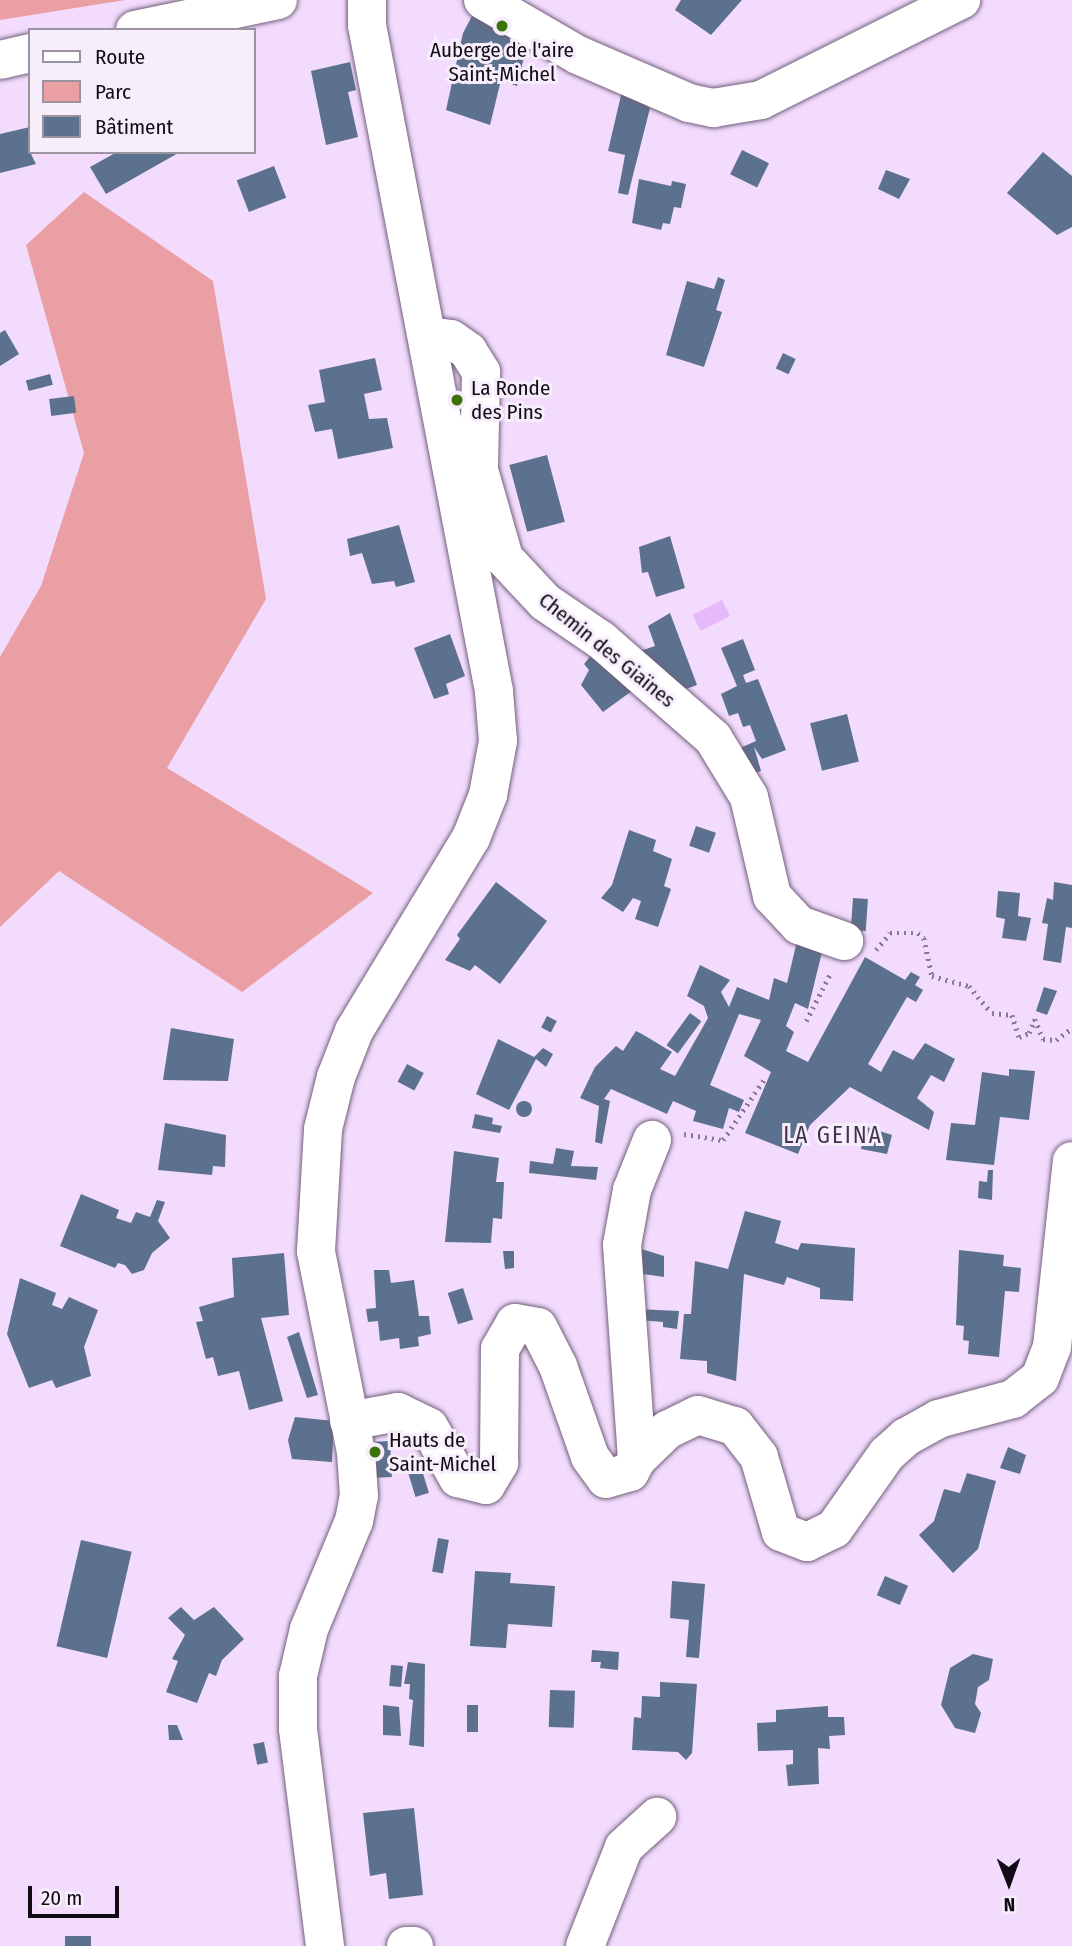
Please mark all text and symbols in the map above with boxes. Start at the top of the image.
marker: Auberge de l'aire Saint-Michel [494,18,510,34]
legend [28,28,256,154]
place label: Auberge de l'aire Saint-Michel [430,37,574,87]
text: Route [95,44,145,70]
text: Parc [95,79,131,105]
text: Bâtiment [95,114,173,140]
place label: La Ronde des Pins [471,375,550,425]
marker: La Ronde des Pins [449,392,465,408]
street label: Chemin des Giaïnes [534,587,680,713]
district label: LA GEINA [784,1121,882,1149]
place label: Hauts de Saint-Michel [389,1427,496,1477]
marker: Hauts de Saint-Michel [367,1444,383,1460]
north arrow [974,1848,1044,1918]
scale bar [32,1872,122,1916]
text: 20 m [41,1885,82,1911]
text: N [1003,1893,1015,1916]

